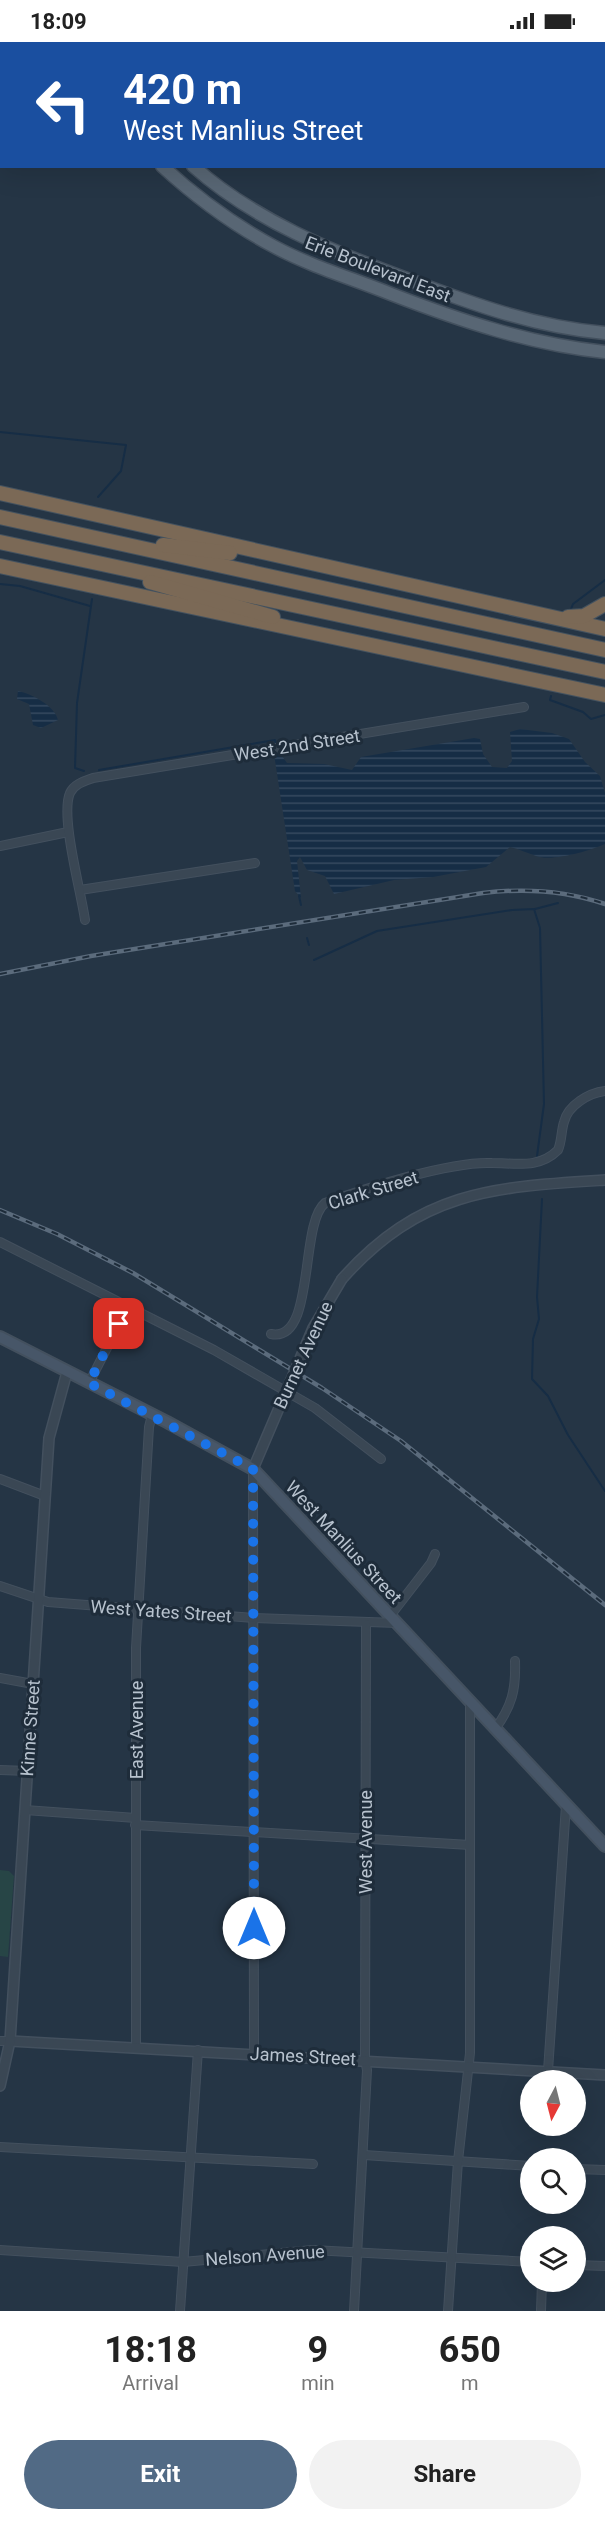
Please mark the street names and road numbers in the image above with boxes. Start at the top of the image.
street label: Erie Boulevard East [302,232,454,306]
street label: West 2nd Street [233,725,361,765]
street label: Clark Street [325,1166,421,1214]
street label: Burnet Avenue [269,1298,337,1412]
street label: West Manlius Street [282,1476,406,1608]
street label: West Yates Street [90,1596,232,1626]
street label: Kinne Street [16,1679,44,1777]
street label: East Avenue [126,1681,147,1779]
street label: West Avenue [355,1790,376,1894]
street label: James Street [249,2043,357,2069]
street label: Nelson Avenue [205,2240,325,2270]

